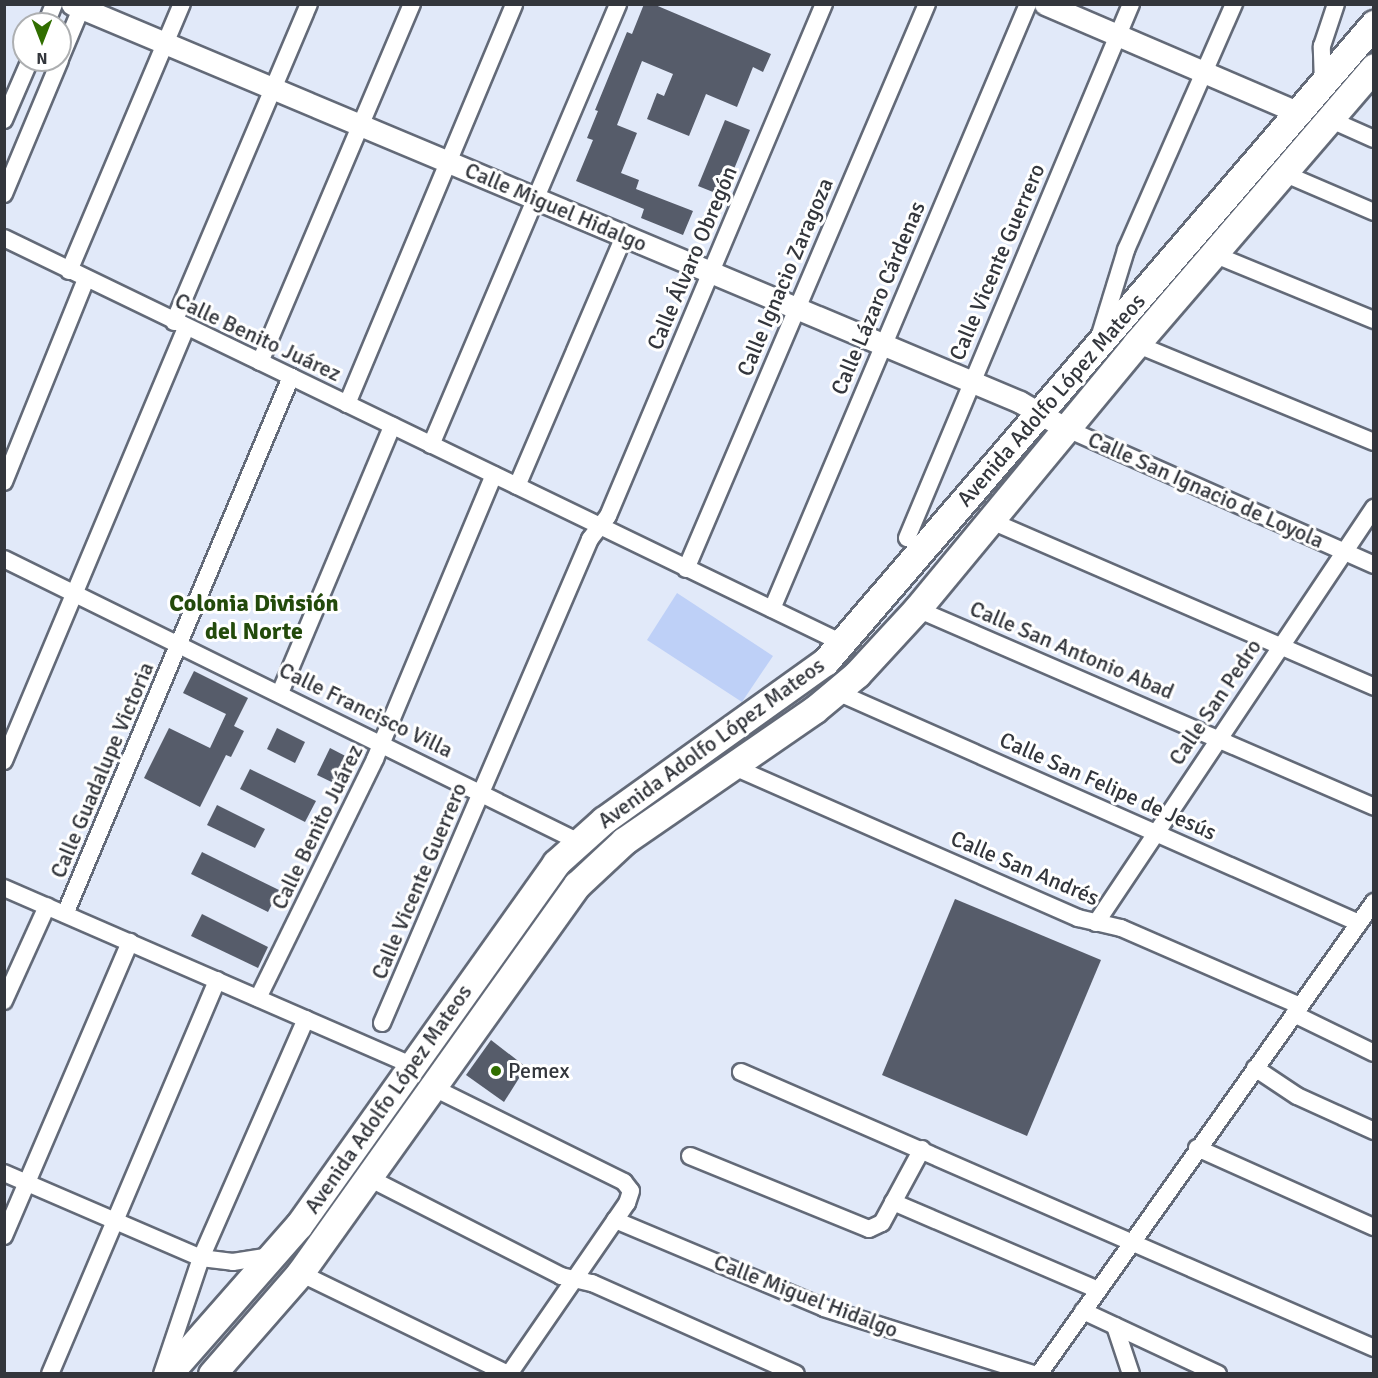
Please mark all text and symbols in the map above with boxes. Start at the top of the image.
north arrow [12,12,72,72]
text: N [36,48,48,68]
street label: Calle Miguel Hidalgo [461,157,651,257]
street label: Calle Vicente Guerrero [944,160,1050,364]
street label: Calle Álvaro Obregón [641,162,743,354]
street label: Calle Ignacio Zaragoza [731,174,839,380]
street label: Calle Lázaro Cárdenas [825,197,931,399]
street label: Calle Benito Juárez [171,287,345,387]
street label: Avenida Adolfo López Mateos [951,288,1151,512]
street label: Calle San Ignacio de Loyola [1084,426,1328,554]
district label: Colonia División del Norte [169,590,339,646]
street label: Calle San Antonio Abad [966,595,1178,705]
street label: Calle San Pedro [1163,634,1267,770]
street label: Avenida Adolfo López Mateos [593,652,829,834]
street label: Calle Francisco Villa [275,657,457,763]
street label: Calle Guadalupe Victoria [45,658,159,882]
street label: Calle San Felipe de Jesús [996,726,1220,846]
street label: Calle Benito Juárez [266,740,368,914]
street label: Calle Vicente Guerrero [366,779,472,983]
street label: Calle San Andrés [947,825,1103,911]
street label: Avenida Adolfo López Mateos [299,979,477,1219]
place label: Pemex [508,1058,570,1084]
marker: Pemex [489,1064,503,1078]
street label: Calle Miguel Hidalgo [710,1249,902,1343]

